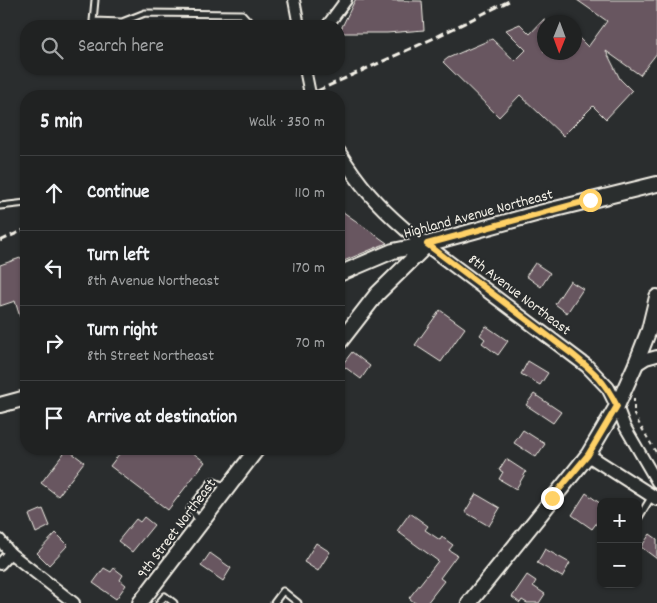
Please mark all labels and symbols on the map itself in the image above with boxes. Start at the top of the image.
north arrow [537,15,582,60]
street label: Highland Avenue Northeast [401,184,556,245]
route start [579,189,602,212]
street label: 8th Avenue Northeast [463,250,575,342]
street label: 9th Street Northeast [133,474,223,584]
route end [541,487,564,510]

